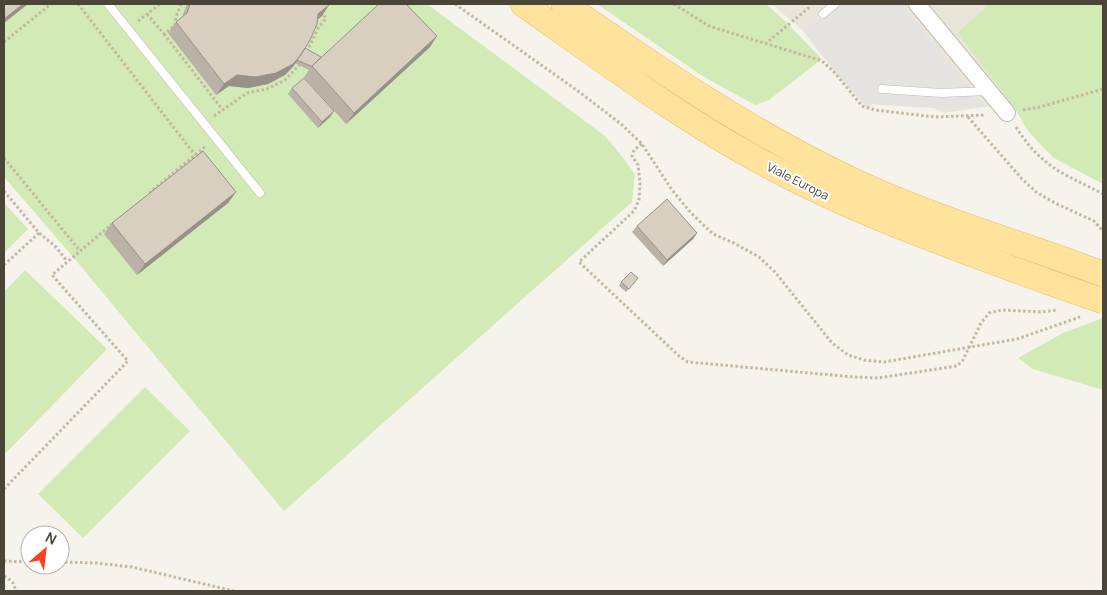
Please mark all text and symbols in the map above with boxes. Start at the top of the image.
street label: Viale Europa [764,158,832,204]
north arrow [20,525,70,575]
text: N [42,527,60,549]

